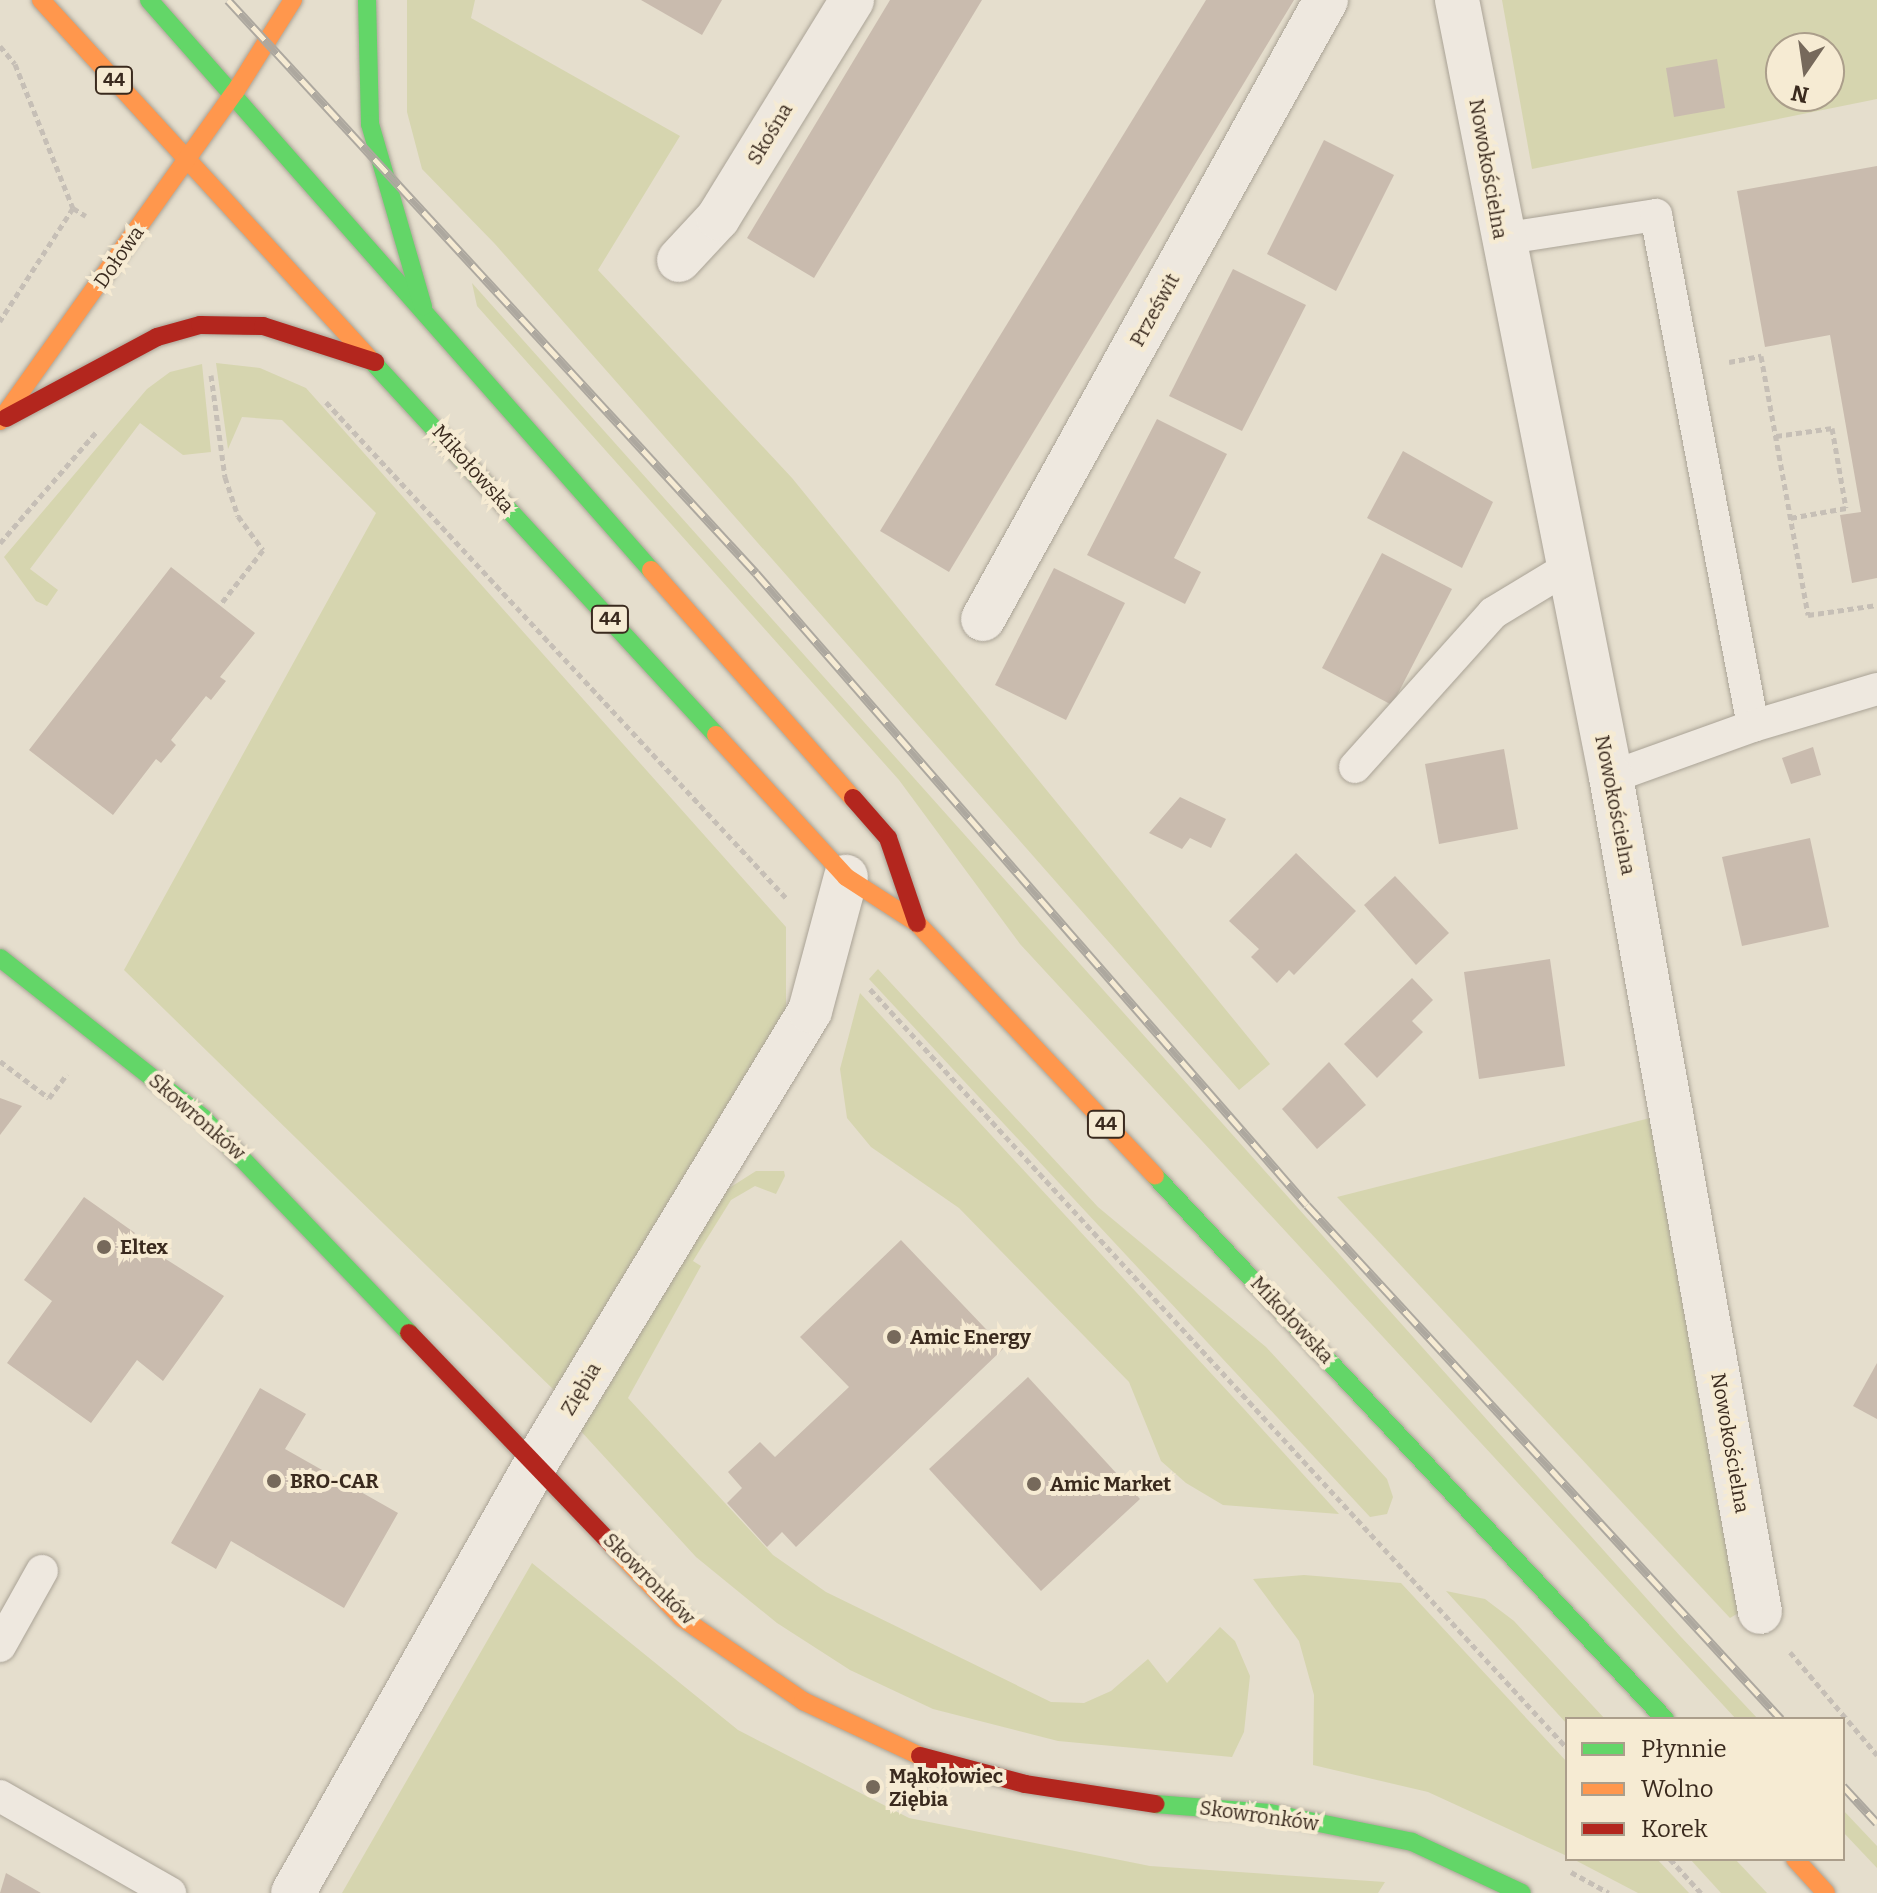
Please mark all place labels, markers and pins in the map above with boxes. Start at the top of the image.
place label: Eltex [120,1235,168,1259]
marker: Eltex [95,1238,113,1256]
place label: Amic Energy [910,1325,1031,1349]
marker: Amic Energy [885,1328,903,1346]
place label: BRO-CAR [290,1469,379,1493]
marker: BRO-CAR [265,1472,283,1490]
place label: Amic Market [1050,1472,1171,1496]
marker: Amic Market [1025,1475,1043,1493]
place label: Mąkołowiec Ziębia [889,1764,1003,1811]
marker: Mąkołowiec Ziębia [864,1778,882,1796]

